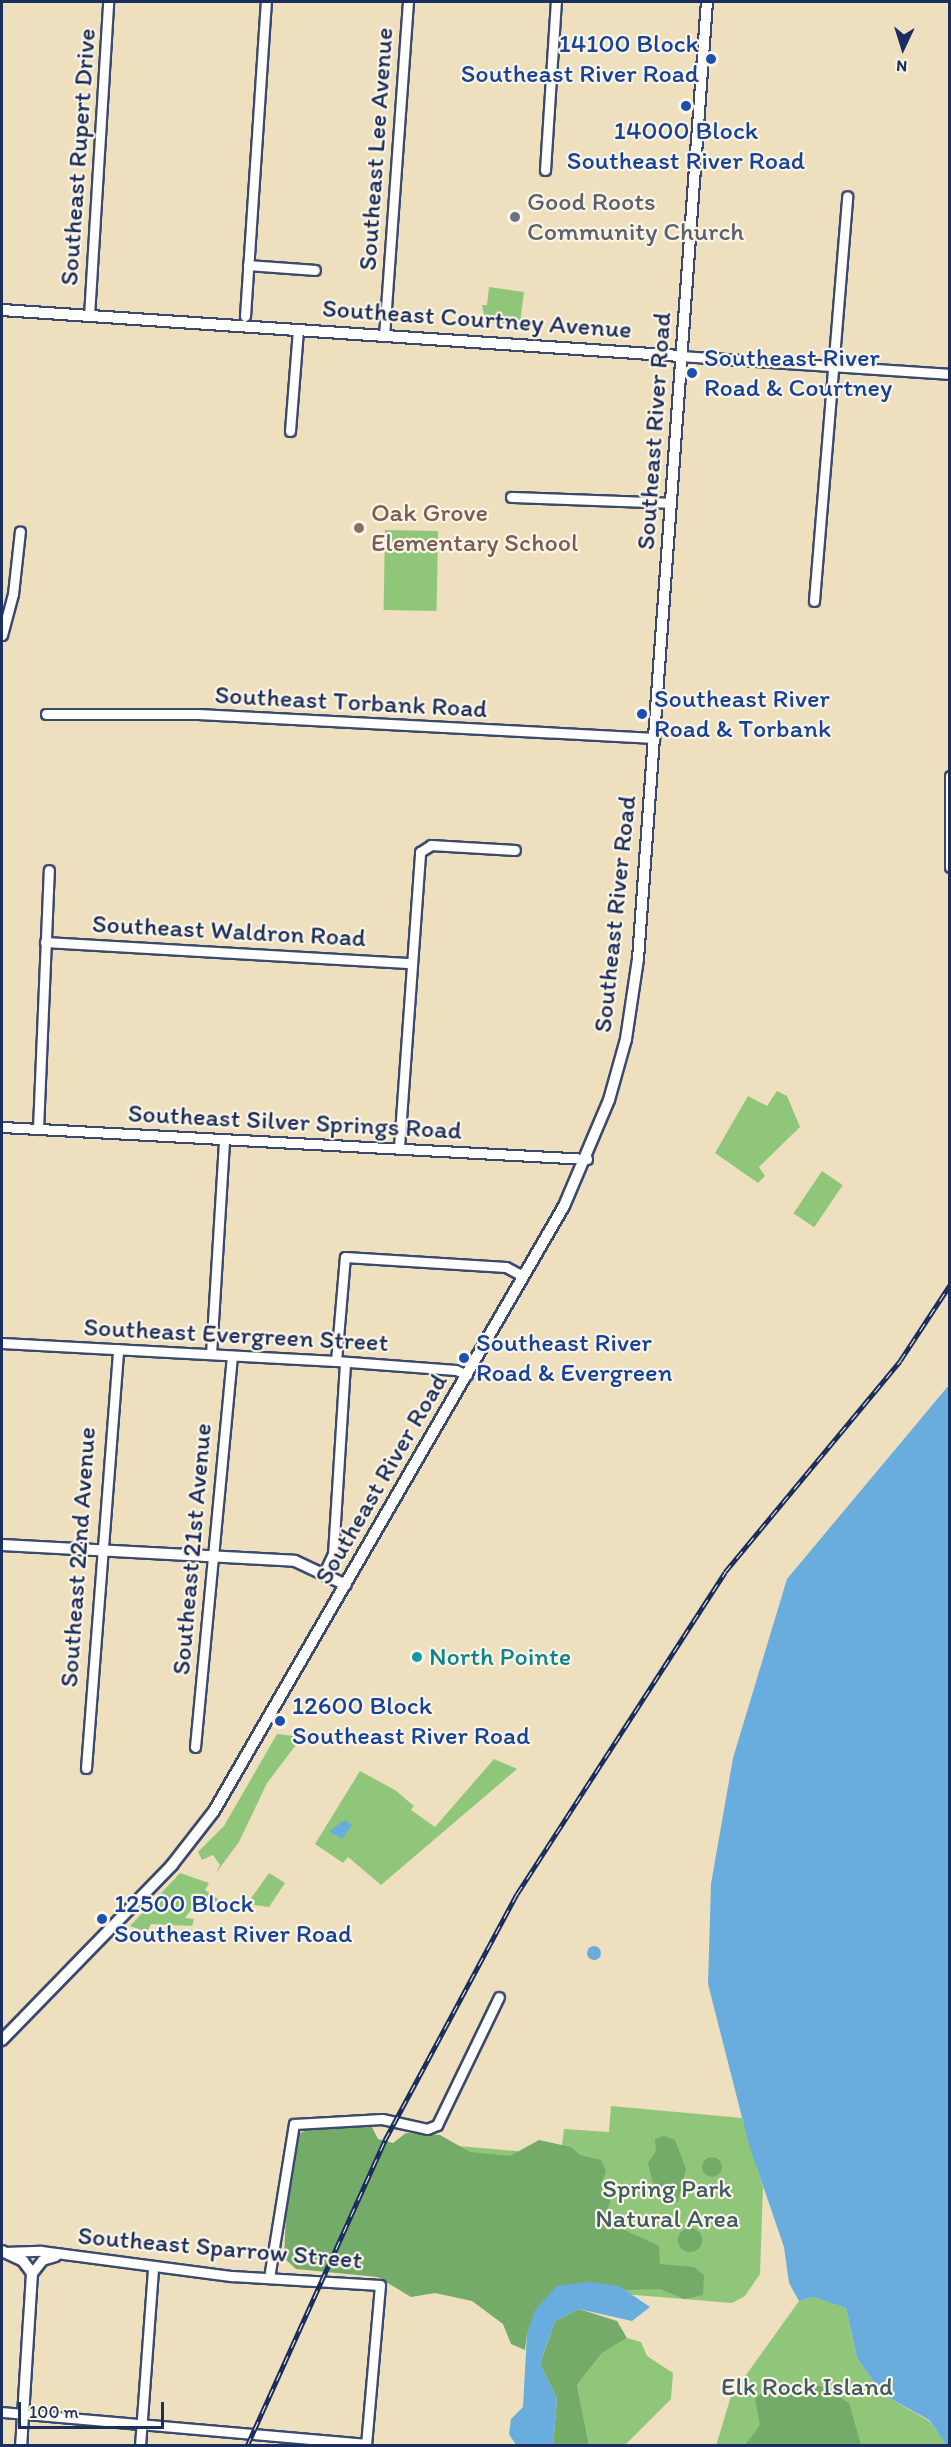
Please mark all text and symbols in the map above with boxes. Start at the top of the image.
north arrow [873,18,933,78]
street label: Southeast Lee Avenue [352,26,400,272]
street label: Southeast Rupert Drive [53,27,103,287]
place label: 14100 Block Southeast River Road [462,28,699,89]
marker: 14100 Block Southeast River Road [704,52,718,66]
text: N [896,57,908,76]
marker: 14000 Block Southeast River Road [679,99,693,113]
place label: 14000 Block Southeast River Road [568,115,804,176]
place label: Good Roots Community Church [527,186,744,248]
marker: Good Roots Community Church [508,210,522,224]
street label: Southeast Courtney Avenue [322,293,632,345]
street label: Southeast River Road [630,312,678,550]
place label: Southeast River Road & Courtney [704,342,892,404]
marker: Southeast River Road & Courtney [685,366,699,380]
place label: Oak Grove Elementary School [371,497,578,558]
marker: Oak Grove Elementary School [352,521,366,535]
street label: Southeast Torbank Road [215,679,487,725]
place label: Southeast River Road & Torbank [654,683,829,744]
marker: Southeast River Road & Torbank [635,707,649,721]
street label: Southeast River Road [587,795,643,1033]
street label: Southeast Waldron Road [91,908,367,954]
street label: Southeast Silver Springs Road [127,1098,463,1146]
street label: Southeast Evergreen Street [83,1311,389,1359]
place label: Southeast River Road & Evergreen [476,1327,671,1388]
marker: Southeast River Road & Evergreen [457,1351,471,1365]
street label: Southeast River Road [308,1369,454,1589]
street label: Southeast 21st Avenue [165,1422,219,1676]
street label: Southeast 22nd Avenue [53,1425,103,1689]
place label: North Pointe [429,1641,571,1673]
marker: North Pointe [410,1650,424,1664]
place label: 12600 Block Southeast River Road [292,1690,529,1751]
marker: 12600 Block Southeast River Road [273,1714,287,1728]
place label: 12500 Block Southeast River Road [114,1888,351,1949]
marker: 12500 Block Southeast River Road [95,1912,109,1926]
park label: Spring Park Natural Area [595,2173,739,2234]
street label: Southeast Sparrow Street [76,2220,364,2276]
park label: Elk Rock Island [721,2371,893,2403]
scale bar [21,2390,166,2428]
text: 100 m [29,2401,79,2423]

